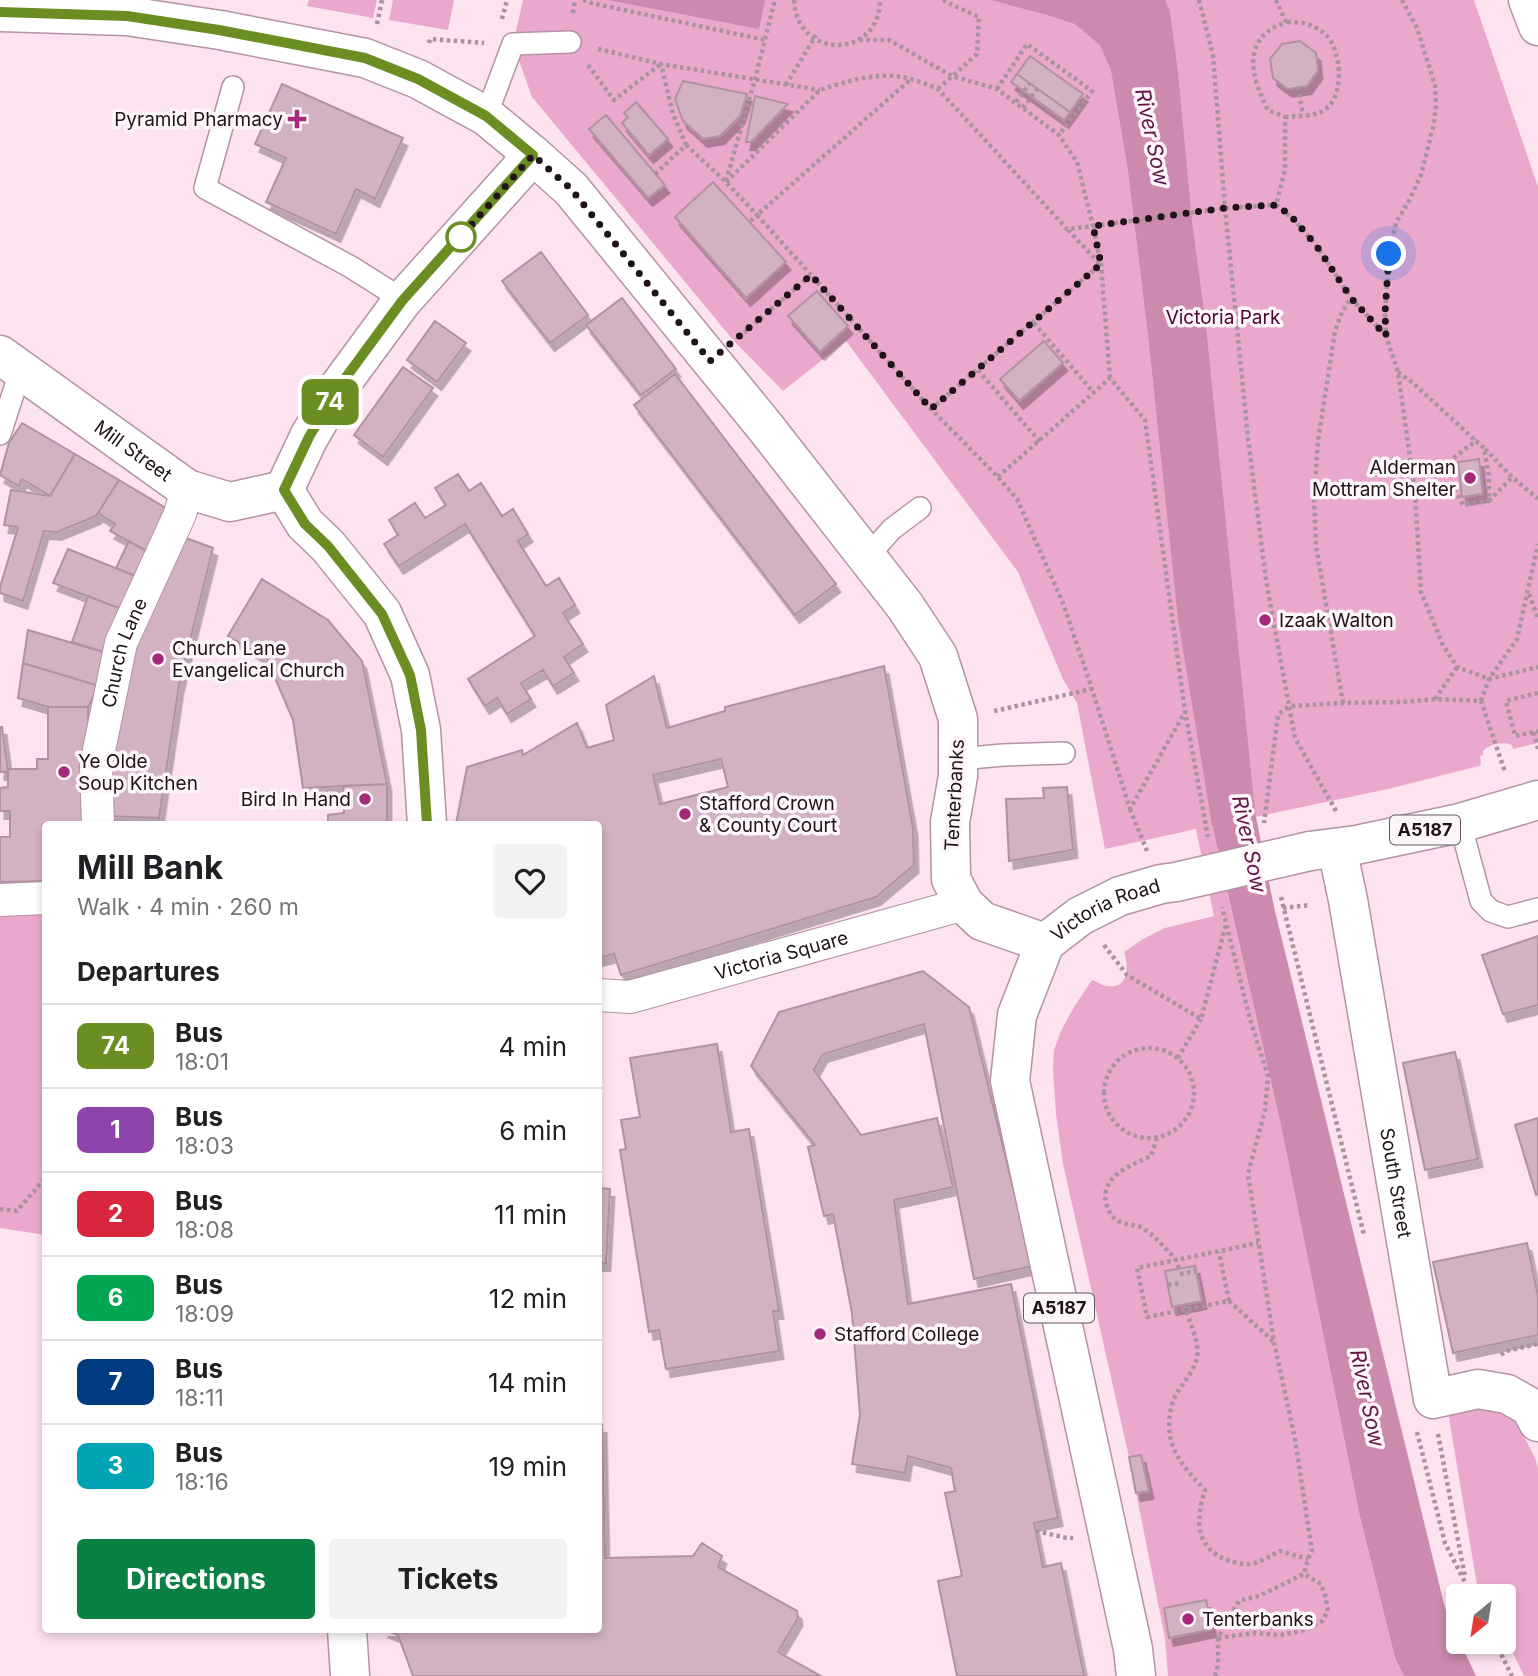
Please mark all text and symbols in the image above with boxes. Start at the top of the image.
water label: River Sow [1130,86,1175,189]
place label: Pyramid Pharmacy [114,108,283,131]
marker: Pyramid Pharmacy [289,111,305,127]
unlabelled marker [446,222,476,252]
your location [1371,236,1406,271]
park label: Victoria Park [1166,306,1281,329]
line badge: 74 [298,379,362,425]
text: 74 [316,387,344,416]
street label: Mill Street [90,415,176,486]
place label: Alderman Mottram Shelter [1312,456,1456,501]
marker: Alderman Mottram Shelter [1462,470,1478,486]
street label: Church Lane [97,594,152,710]
place label: Izaak Walton [1279,609,1394,632]
marker: Izaak Walton [1257,612,1273,628]
place label: Church Lane Evangelical Church [172,637,345,682]
marker: Church Lane Evangelical Church [150,651,166,667]
street label: Tenterbanks [940,739,969,851]
place label: Ye Olde Soup Kitchen [78,750,198,795]
marker: Ye Olde Soup Kitchen [56,764,72,780]
place label: Bird In Hand [241,788,351,811]
marker: Bird In Hand [357,791,373,807]
place label: Stafford Crown & County Court [699,792,837,837]
water label: River Sow [1227,793,1272,896]
marker: Stafford Crown & County Court [677,806,693,822]
road number: A5187 [1390,816,1460,844]
button: heart [493,844,567,918]
text: Mill Bank [77,847,223,887]
street label: Victoria Road [1046,874,1163,946]
text: Walk · 4 min · 260 m [77,893,299,921]
street label: Victoria Square [712,926,851,985]
text: Departures [77,956,220,987]
text: Bus [175,1017,223,1048]
text: 74 [101,1031,130,1060]
text: 4 min [498,1031,567,1062]
text: 18:01 [175,1048,229,1076]
text: Bus [175,1101,223,1132]
text: 1 [110,1115,121,1144]
text: 6 min [499,1115,567,1146]
street label: South Street [1375,1126,1416,1240]
text: 18:03 [175,1132,234,1160]
text: Bus [175,1185,223,1216]
text: 2 [108,1199,123,1228]
text: 11 min [494,1199,567,1230]
text: 18:08 [175,1216,234,1244]
text: Bus [175,1269,223,1300]
text: 6 [108,1283,123,1312]
text: 12 min [489,1283,567,1314]
road number: A5187 [1024,1294,1094,1322]
text: 18:09 [175,1300,234,1328]
place label: Stafford College [834,1323,979,1346]
marker: Stafford College [812,1326,828,1342]
water label: River Sow [1345,1347,1390,1450]
text: Bus [175,1353,223,1384]
text: 7 [109,1367,122,1396]
text: 14 min [488,1367,567,1398]
text: 18:11 [175,1384,224,1412]
text: Bus [175,1437,223,1468]
text: 3 [108,1451,123,1480]
text: 19 min [489,1451,567,1482]
text: 18:16 [175,1468,229,1496]
button: Directions [77,1539,315,1619]
button: Tickets [329,1539,567,1619]
north arrow [1446,1584,1516,1654]
map controls [1446,1584,1516,1654]
place label: Tenterbanks [1202,1608,1314,1631]
marker: Tenterbanks [1180,1611,1196,1627]

